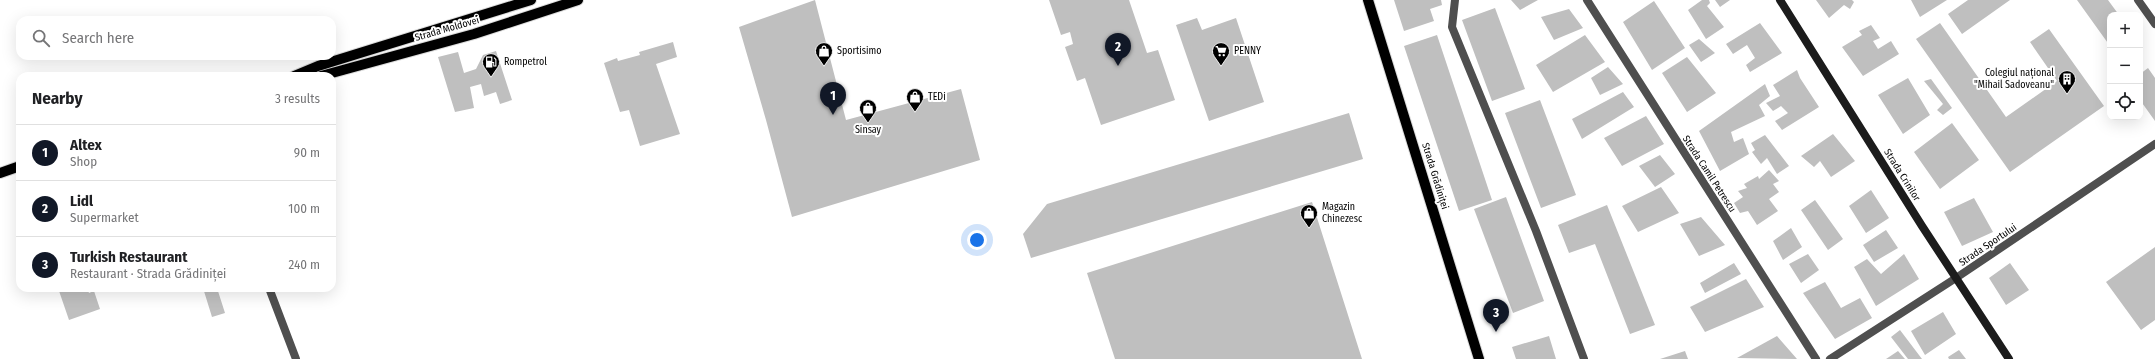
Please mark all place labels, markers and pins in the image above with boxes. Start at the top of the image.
pin: 2 [1105,33,1131,66]
shop icon: Sportisimo [814,41,834,66]
supermarket icon: PENNY [1211,41,1231,66]
place label: Sportisimo [837,45,882,57]
place label: PENNY [1234,45,1261,57]
fuel station icon: Rompetrol [481,52,501,77]
place label: Rompetrol [504,56,547,68]
place label: Colegiul național "Mihail Sadoveanu" [1974,67,2054,91]
building icon: Colegiul național "Mihail Sadoveanu" [2057,69,2077,94]
pin: 1 [820,82,846,115]
shop icon: TEDi [905,87,925,112]
place label: TEDi [928,91,946,103]
shop icon: Sinsay [858,98,878,123]
place label: Sinsay [855,124,882,136]
place label: Magazin Chinezesc [1322,201,1363,225]
shop icon: Magazin Chinezesc [1299,203,1319,228]
pin: 3 [1483,299,1509,332]

